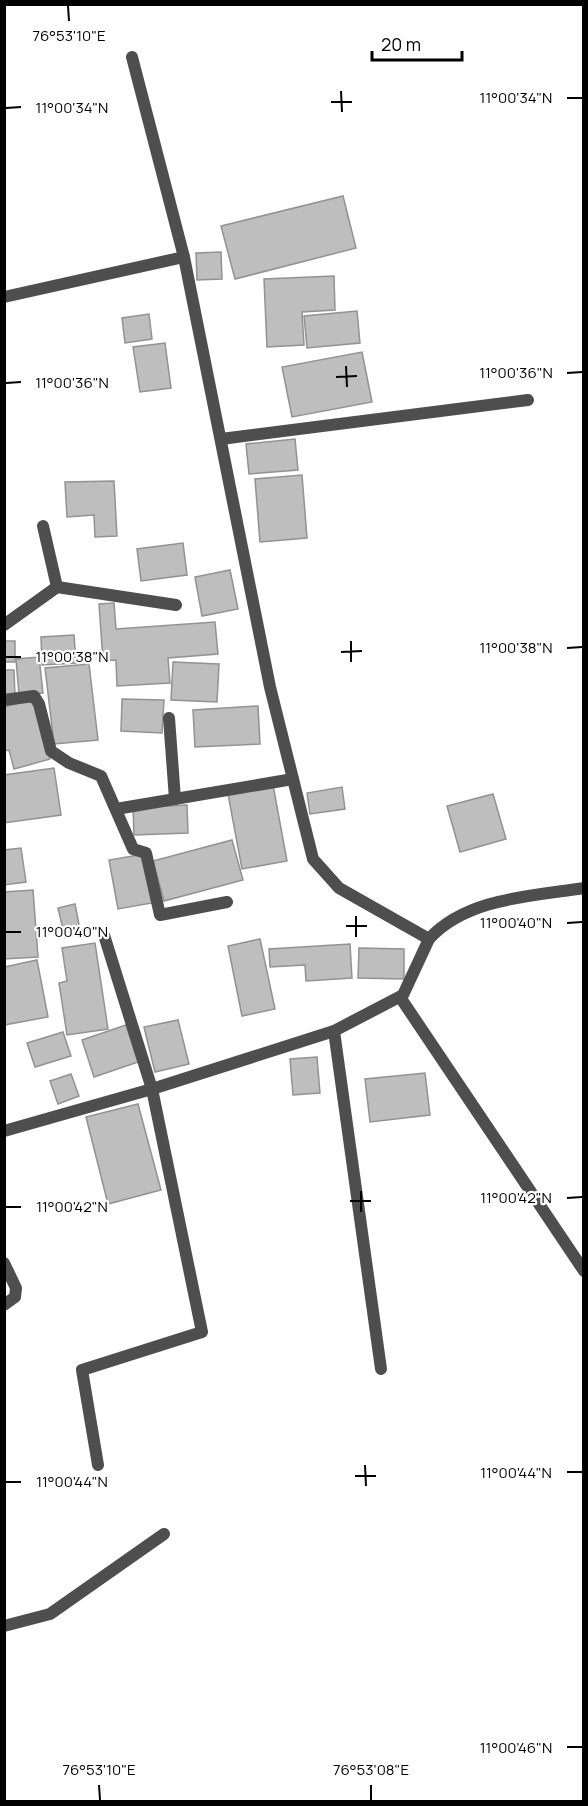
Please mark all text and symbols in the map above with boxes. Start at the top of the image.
scale bar [372,24,462,62]
text: 76°53'10"E [32,25,106,46]
text: 20 m [381,32,421,56]
text: 11°00'34"N [480,87,552,108]
text: 11°00'34"N [36,97,108,118]
text: 11°00'36"N [479,362,553,383]
text: 11°00'36"N [35,372,109,393]
text: 11°00'38"N [479,637,553,658]
text: 11°00'38"N [35,646,109,667]
text: 11°00'40"N [480,912,552,933]
text: 11°00'40"N [36,921,108,942]
text: 11°00'42"N [480,1187,552,1208]
text: 11°00'42"N [36,1196,108,1217]
text: 11°00'44"N [480,1462,552,1483]
text: 11°00'44"N [36,1471,108,1492]
text: 11°00'46"N [480,1737,552,1758]
text: 76°53'10"E [62,1759,136,1780]
text: 76°53'08"E [333,1759,409,1780]

